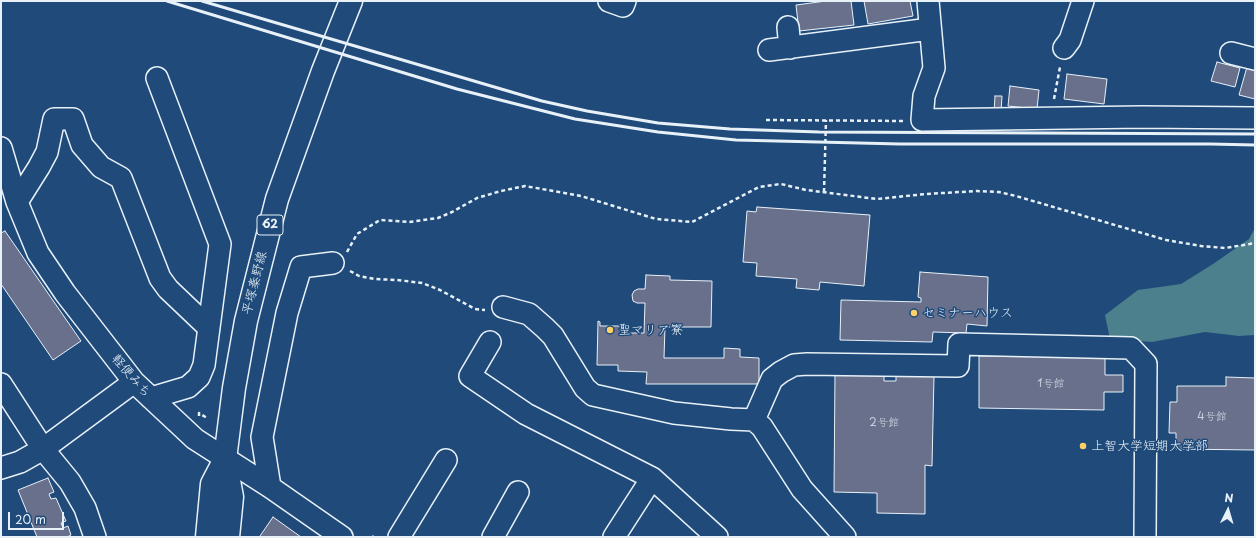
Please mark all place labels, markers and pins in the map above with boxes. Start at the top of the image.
place label: セミナーハウス [922,305,1013,321]
marker: セミナーハウス [909,308,919,318]
place label: 聖マリア寮 [618,322,683,338]
marker: 聖マリア寮 [605,325,615,335]
place label: 上智大学短期大学部 [1091,438,1208,454]
marker: 上智大学短期大学部 [1078,441,1088,451]

